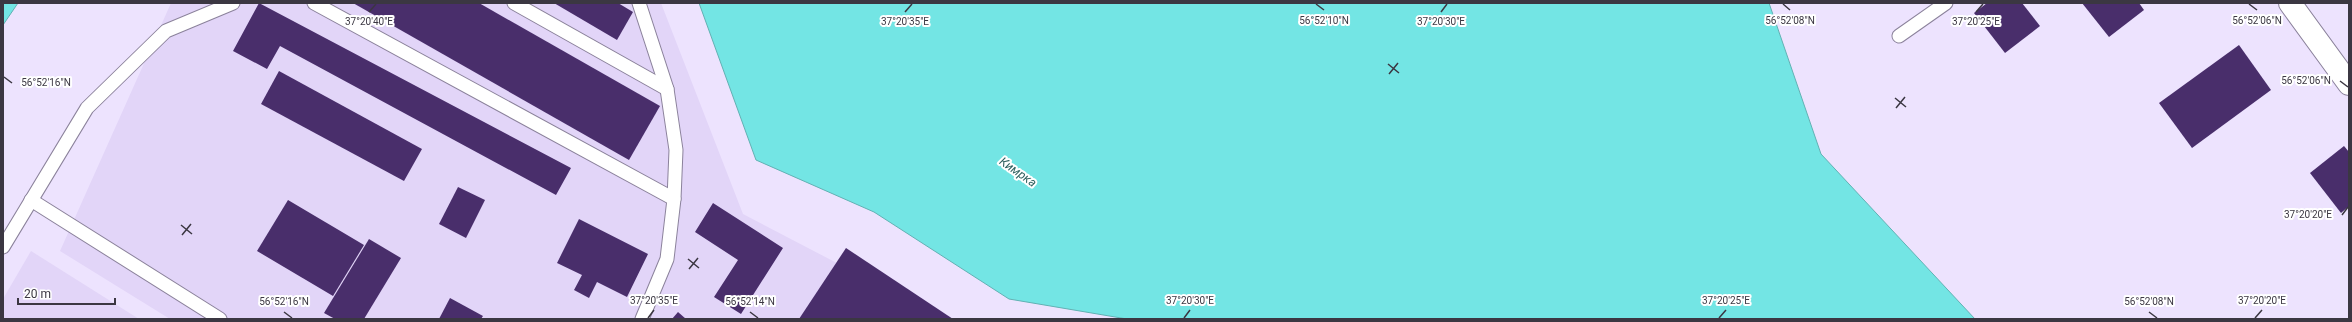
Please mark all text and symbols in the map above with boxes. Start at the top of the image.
text: 56°52'10"N [1299,15,1349,26]
text: 56°52'08"N [1765,15,1815,26]
text: 56°52'06"N [2232,15,2282,26]
text: 37°20'40"E [345,16,393,27]
text: 37°20'35"E [881,16,929,27]
text: 37°20'30"E [1417,16,1465,27]
text: 37°20'25"E [1952,16,2000,27]
text: 56°52'06"N [2281,75,2331,86]
text: 56°52'16"N [21,77,71,88]
water label: Кимрка [997,154,1039,190]
text: 37°20'20"E [2284,209,2332,220]
scale bar [18,280,115,306]
text: 20 m [24,287,51,301]
text: 37°20'35"E [630,295,678,306]
text: 37°20'30"E [1166,295,1214,306]
text: 37°20'25"E [1702,295,1750,306]
text: 37°20'20"E [2238,295,2286,306]
text: 56°52'16"N [259,296,309,307]
text: 56°52'14"N [725,296,775,307]
text: 56°52'08"N [2124,296,2174,307]

